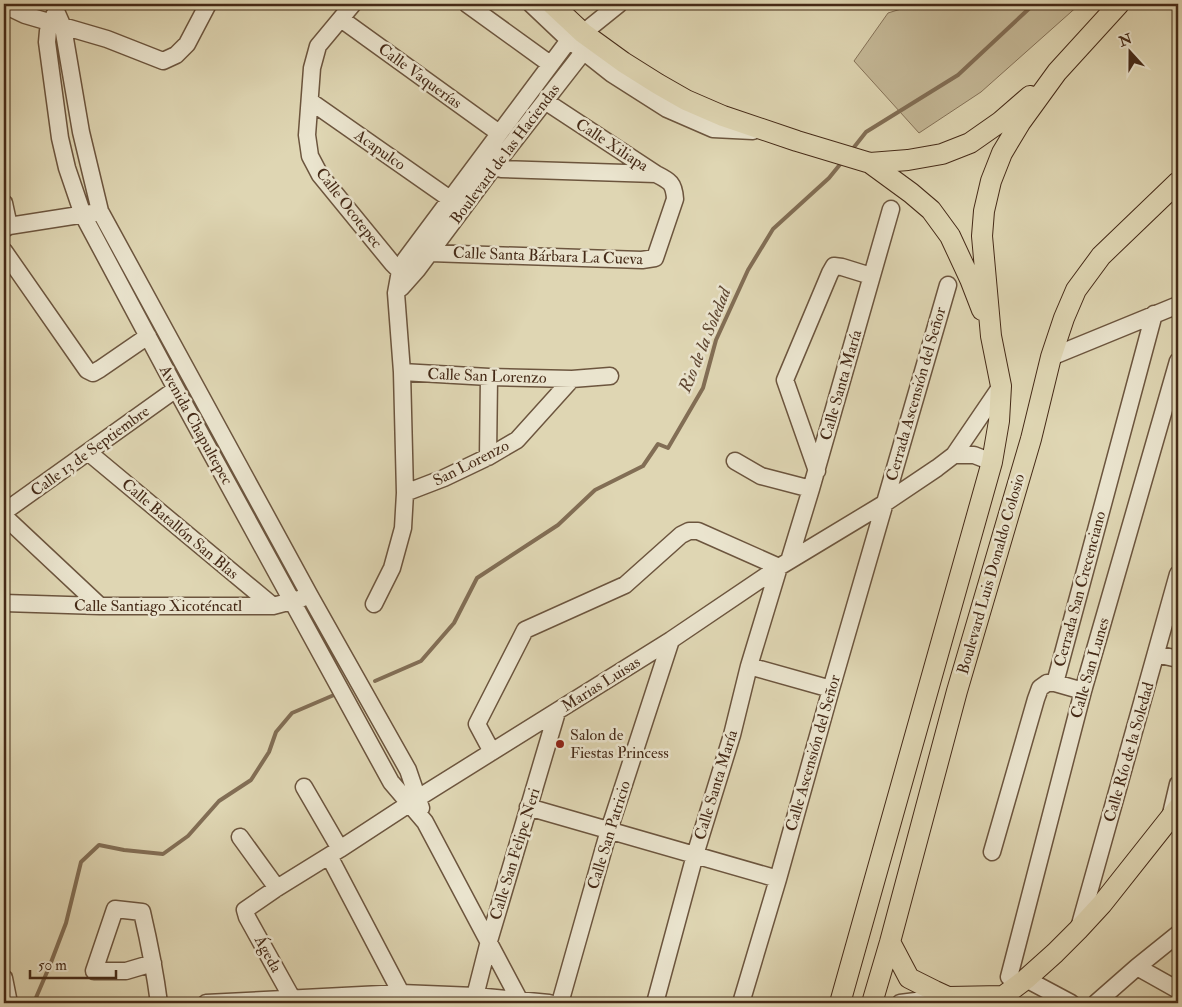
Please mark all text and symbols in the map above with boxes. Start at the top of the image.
north arrow [1104,28,1154,78]
text: N [1116,30,1135,51]
street label: Calle Vaquerías [374,39,466,113]
street label: Boulevard de las Haciendas [446,80,564,228]
street label: Calle Xiliapa [571,114,652,177]
street label: Acapulco [349,125,410,176]
street label: Calle Ocotepec [311,164,387,253]
street label: Calle Santa Bárbara La Cueva [453,243,644,269]
water label: Rio de la Soledad [673,283,737,397]
street label: Cerrada Ascensión del Señor [882,305,950,483]
street label: Calle Santa María [816,327,866,443]
street label: Avenida Chapultepec [154,361,237,489]
street label: Calle San Lorenzo [427,364,547,388]
street label: Calle 13 de Septiembre [27,401,154,502]
street label: San Lorenzo [430,435,513,491]
street label: Boulevard Luis Donaldo Colosio [953,471,1029,677]
street label: Calle Batallón San Blas [118,474,242,584]
street label: Cerrada San Crecenciano [1050,509,1111,669]
street label: Calle Santiago Xicoténcatl [74,596,242,616]
street label: Calle San Lunes [1066,615,1114,721]
street label: Marias Luisas [558,652,644,716]
street label: Calle Ascensión del Señor [781,672,845,834]
street label: Calle Río de la Soledad [1099,680,1159,824]
place label: Salon de Fiestas Princess [570,725,669,763]
street label: Calle Santa María [690,727,742,842]
marker: Salon de Fiestas Princess [554,738,566,750]
street label: Calle San Patricio [583,778,635,892]
street label: Calle San Felipe Neri [485,785,546,923]
street label: Ágeda [249,931,287,976]
scale bar [30,947,116,979]
text: 50 m [38,956,67,975]

